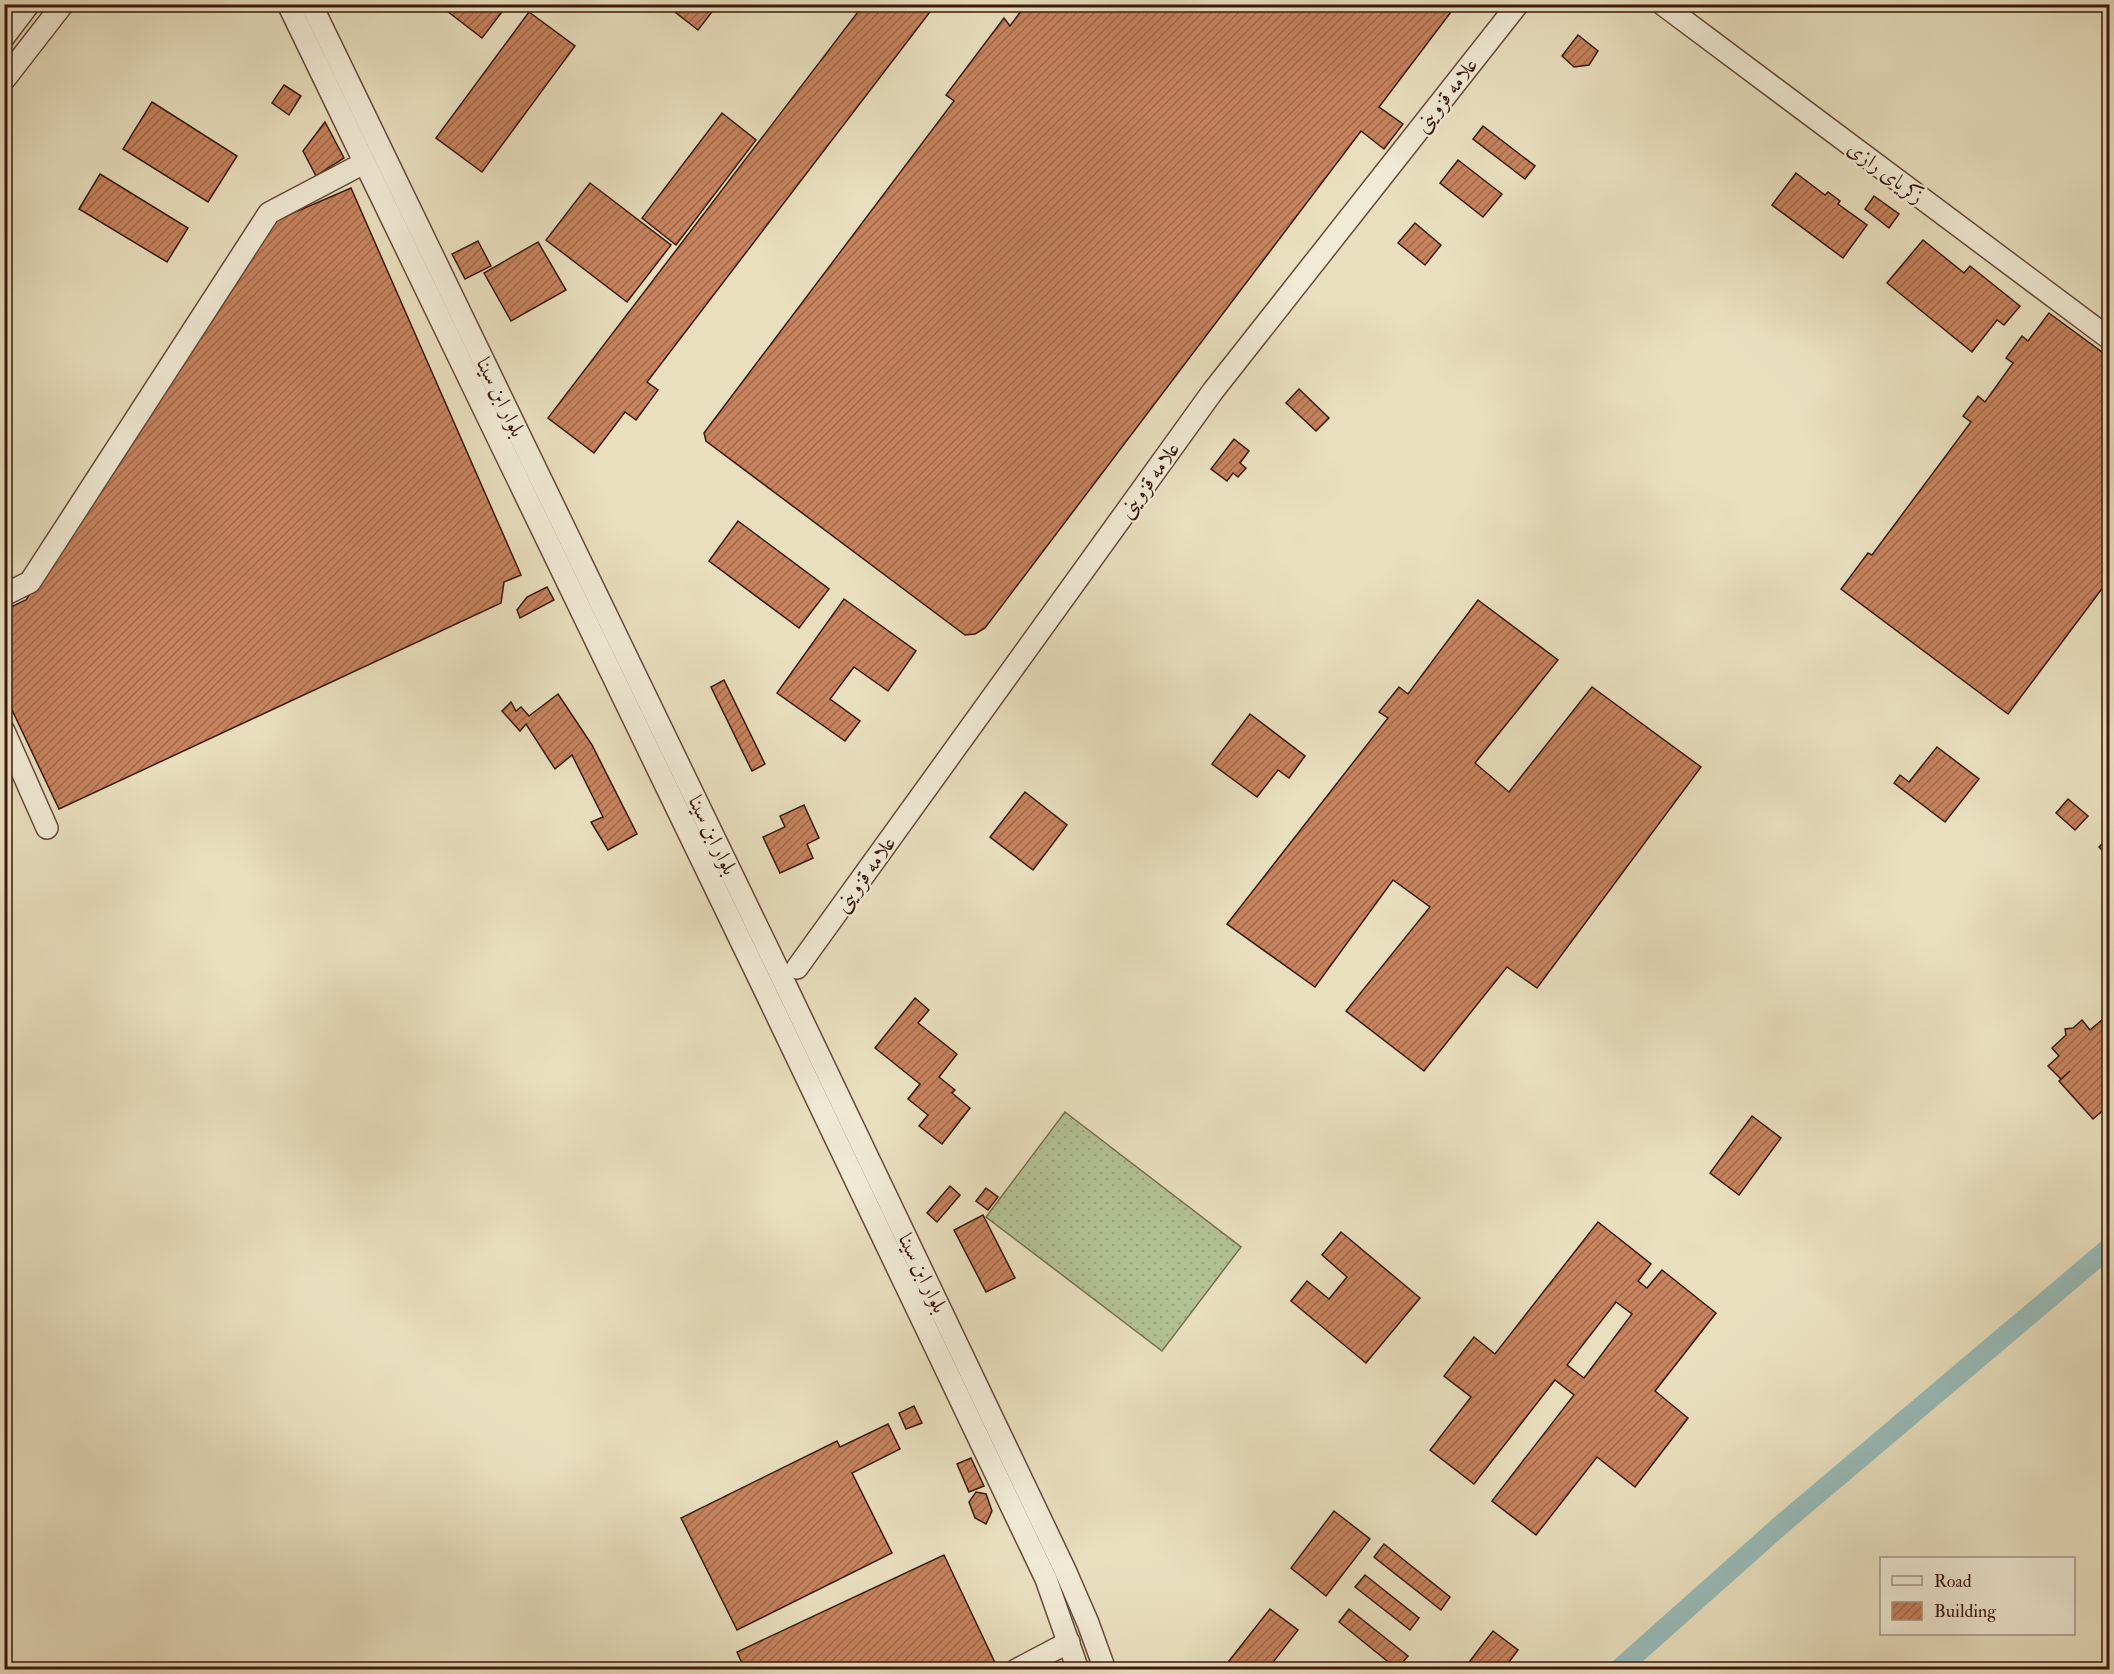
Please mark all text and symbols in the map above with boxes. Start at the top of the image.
street label: علامه قزوینی [1409,52,1484,138]
street label: زکریای رازی [1842,135,1929,210]
street label: بلوار ابن سینا [470,353,531,441]
street label: علامه قزوینی [1113,437,1186,524]
street label: بلوار ابن سینا [682,791,743,879]
street label: علامه قزوینی [829,831,902,918]
street label: بلوار ابن سینا [892,1229,953,1317]
legend [1880,1557,2075,1635]
text: Road [1934,1570,1972,1593]
text: Building [1934,1600,1997,1623]

